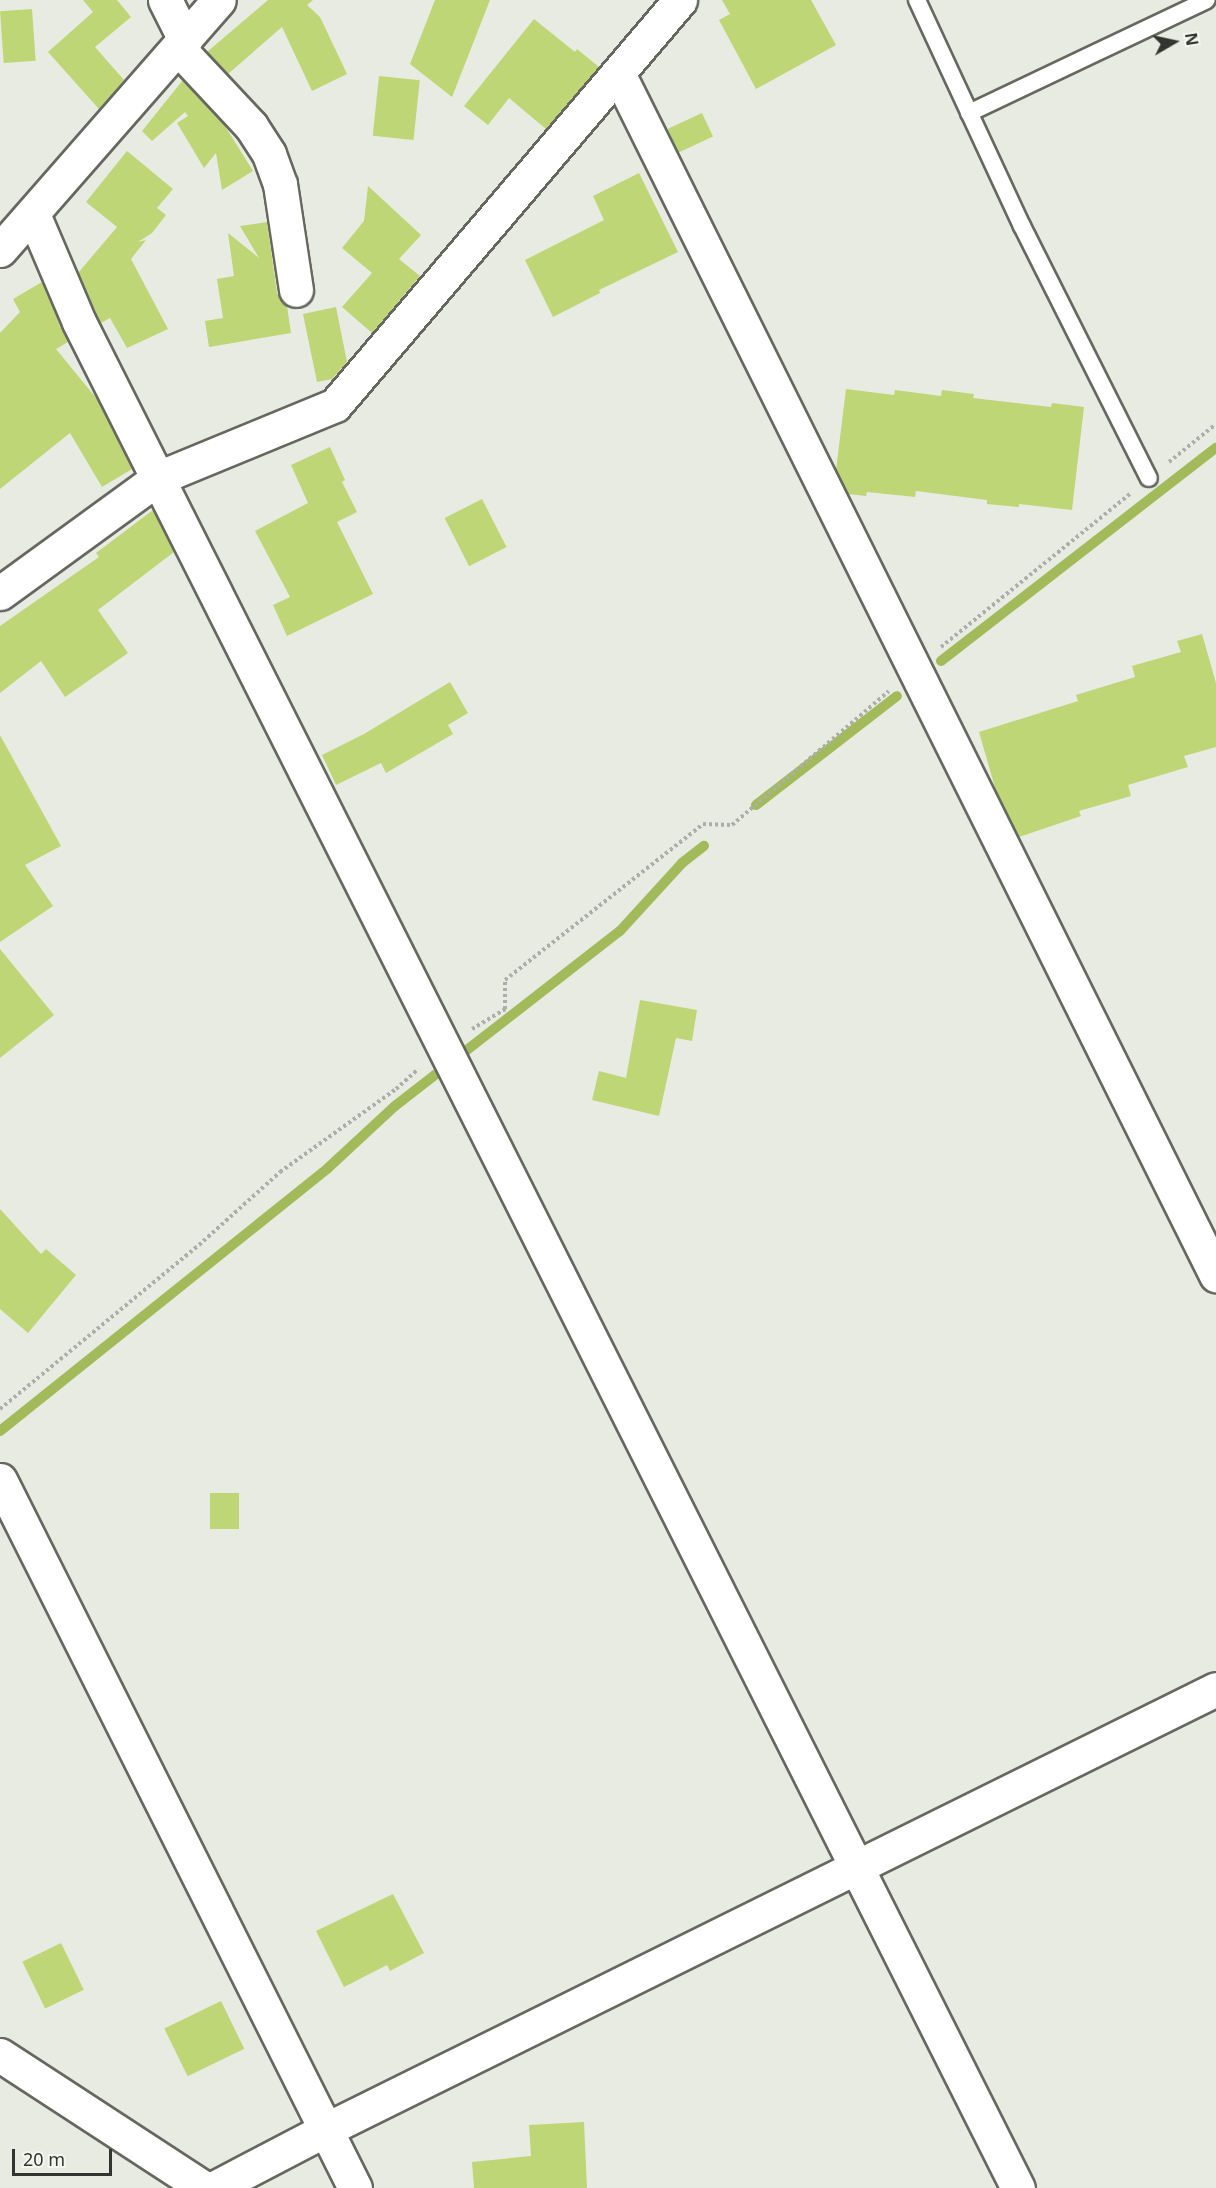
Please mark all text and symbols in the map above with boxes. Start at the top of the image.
north arrow [1144,12,1204,72]
text: N [1180,31,1204,47]
scale bar [15,2137,116,2175]
text: 20 m [23,2147,65,2171]

